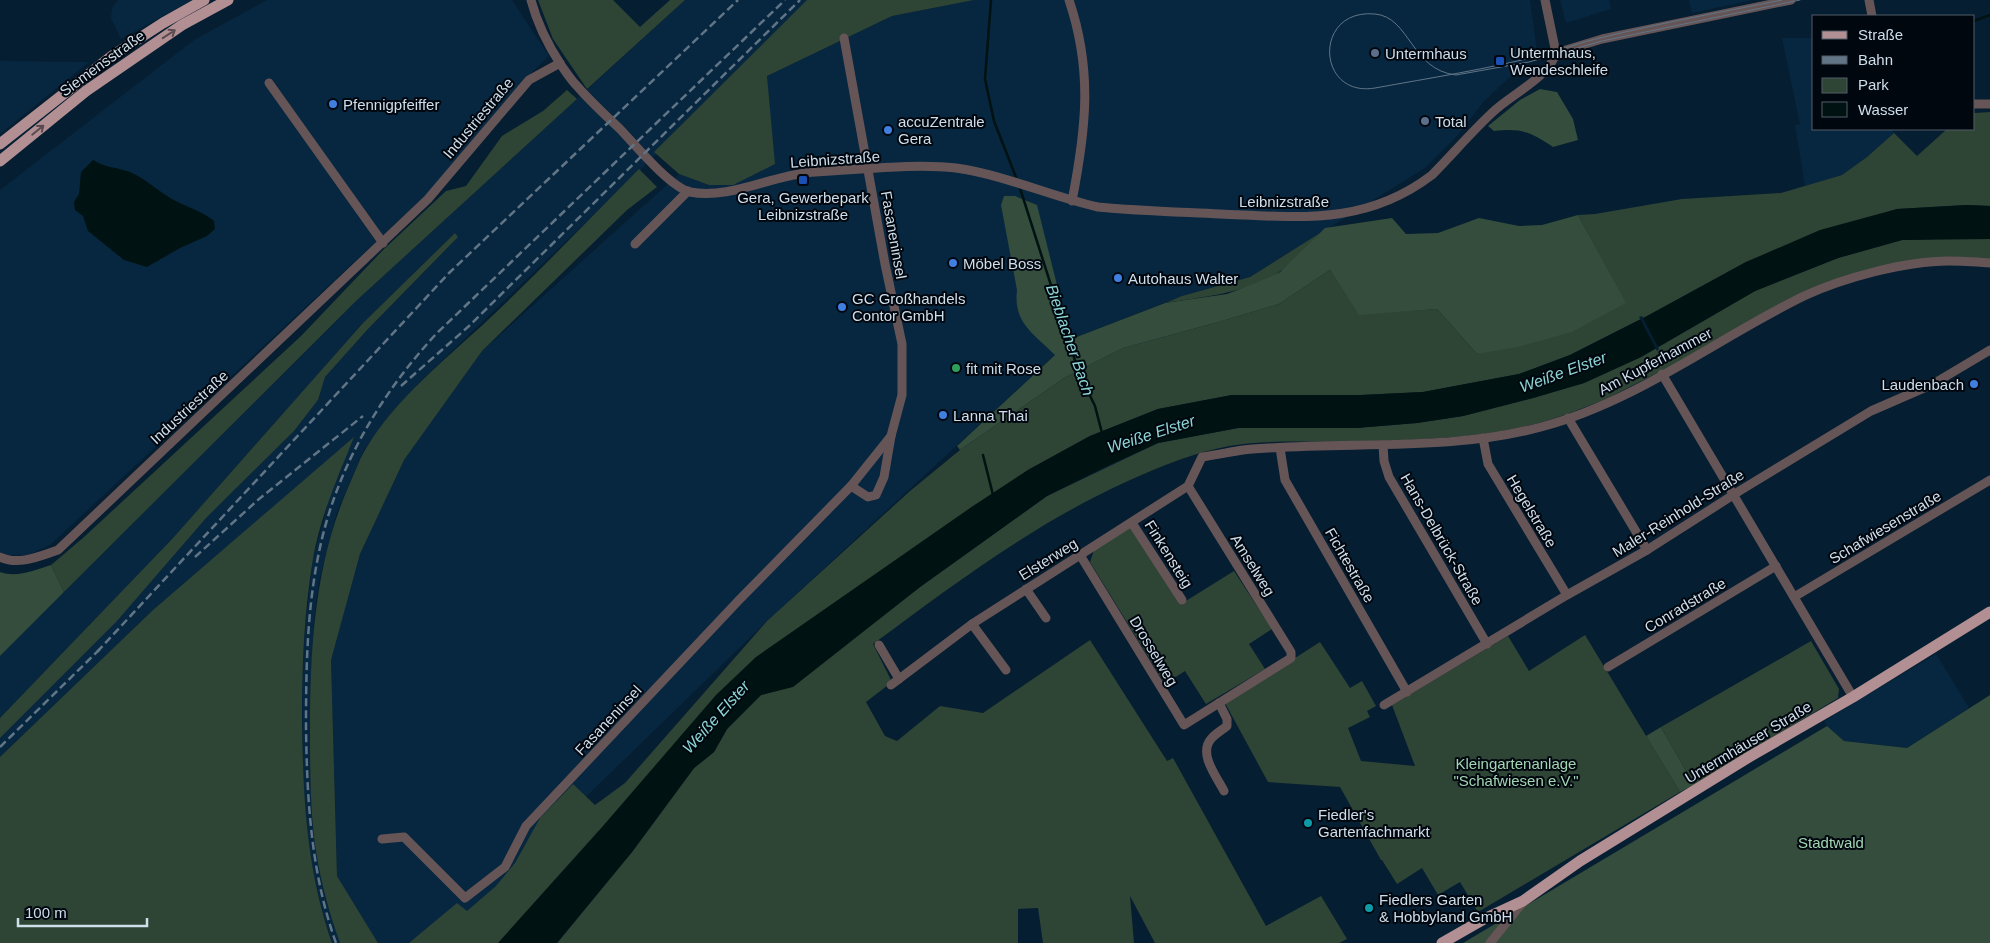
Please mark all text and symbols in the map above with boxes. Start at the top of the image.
legend [1812,15,1975,130]
street label: Siemensstraße [56,26,148,100]
text: Straße [1858,26,1903,43]
one-way arrow [162,29,176,39]
place label: Untermhaus, Wendeschleife [1510,44,1608,78]
place label: Untermhaus [1385,45,1467,62]
marker: Untermhaus [1369,47,1381,59]
text: Bahn [1858,51,1893,68]
marker: Untermhaus, Wendeschleife [1494,55,1506,67]
street label: Industriestraße [439,74,517,162]
text: Park [1858,76,1889,93]
place label: Pfennigpfeiffer [343,96,439,113]
marker: Pfennigpfeiffer [327,98,339,110]
text: Wasser [1858,101,1908,118]
place label: accuZentrale Gera [898,113,985,147]
place label: Total [1435,113,1467,130]
marker: Total [1419,115,1431,127]
one-way arrow [31,124,44,135]
marker: accuZentrale Gera [882,124,894,136]
street label: Leibnizstraße [789,147,881,171]
marker: Gera, Gewerbepark Leibnizstraße [797,174,809,186]
place label: Gera, Gewerbepark Leibnizstraße [737,189,869,223]
street label: Fasaneninsel [878,190,910,280]
street label: Leibnizstraße [1239,193,1329,210]
place label: Möbel Boss [963,255,1041,272]
marker: Möbel Boss [947,257,959,269]
place label: Autohaus Walter [1128,270,1238,287]
marker: Autohaus Walter [1112,272,1124,284]
water label: Bieblacher Bach [1043,282,1097,398]
place label: GC Großhandels Contor GmbH [852,290,965,324]
marker: GC Großhandels Contor GmbH [836,301,848,313]
street label: Am Kupferhammer [1595,324,1715,398]
water label: Weiße Elster [1517,348,1609,396]
place label: fit mit Rose [966,360,1041,377]
marker: fit mit Rose [950,362,962,374]
street label: Industriestraße [147,367,231,447]
place label: Laudenbach [1881,376,1964,393]
marker: Laudenbach [1968,378,1980,390]
place label: Lanna Thai [953,407,1028,424]
marker: Lanna Thai [937,409,949,421]
water label: Weiße Elster [1105,412,1198,456]
street label: Maler-Reinhold-Straße [1609,466,1747,560]
street label: Hans-Delbrück-Straße [1397,470,1487,608]
street label: Hegelstraße [1504,472,1560,550]
street label: Schafwiesenstraße [1826,487,1944,567]
street label: Finkensteig [1141,517,1197,591]
street label: Fichtestraße [1322,525,1378,605]
street label: Amselweg [1227,531,1279,599]
street label: Elsterweg [1016,534,1080,584]
street label: Conradstraße [1641,574,1729,636]
street label: Drosselweg [1127,613,1181,689]
water label: Weiße Elster [679,677,753,757]
street label: Fasaneninsel [571,682,645,758]
street label: Untermhäuser Straße [1682,698,1814,786]
park label: Kleingartenanlage "Schafwiesen e.V." [1453,755,1579,789]
place label: Fiedler's Gartenfachmarkt [1318,806,1431,840]
marker: Fiedler's Gartenfachmarkt [1302,817,1314,829]
park label: Stadtwald [1798,834,1864,851]
place label: Fiedlers Garten & Hobbyland GmbH [1379,891,1512,925]
scale bar [18,896,146,928]
marker: Fiedlers Garten & Hobbyland GmbH [1363,902,1375,914]
text: 100 m [25,904,67,921]

